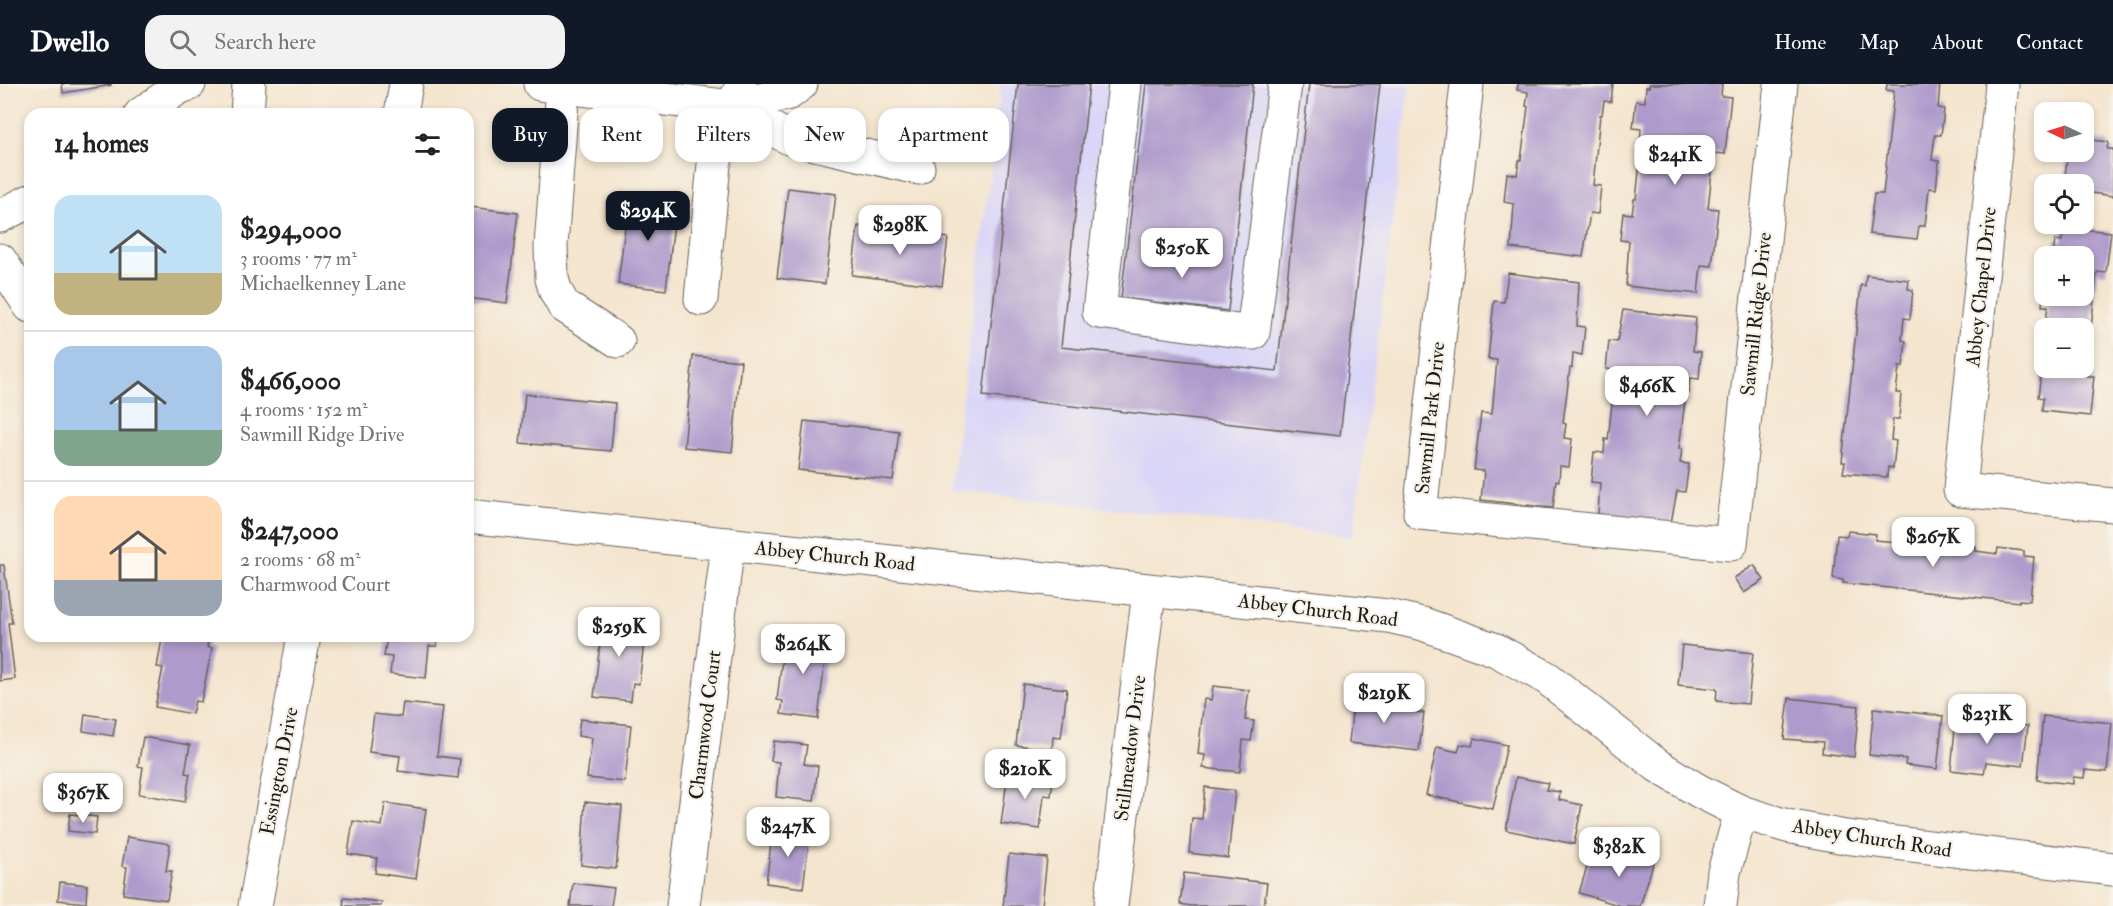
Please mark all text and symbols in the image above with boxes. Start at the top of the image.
search box [145,15,565,69]
text: Dwello [30,25,109,60]
icon: search [166,26,199,59]
text: Search here [214,28,316,56]
text: Home [1774,29,1826,56]
text: Map [1859,29,1899,56]
text: About [1932,29,1983,56]
text: Contact [2016,29,2083,56]
north arrow [2034,102,2094,162]
map controls [2034,102,2094,378]
chip: Buy [492,108,568,162]
chip: Rent [580,108,663,162]
chip: Filters [675,108,772,162]
chip: New [784,108,866,162]
chip: Apartment [878,108,1009,162]
text: 14 homes [54,128,149,160]
icon: filters [411,128,444,161]
pin: $241K [1633,135,1717,186]
text: $241K [1648,142,1702,167]
button: locate [2034,174,2094,234]
pin: $294K [606,191,690,242]
text: $294K [620,198,676,223]
pin: $298K [858,205,942,256]
street label: Abbey Chapel Drive [1960,206,2003,369]
text: $298K [872,212,928,237]
text: $294,000 [240,214,342,246]
icon: home [102,219,174,291]
pin: $250K [1140,228,1224,279]
street label: Sawmill Ridge Drive [1735,231,1777,397]
text: $250K [1155,235,1209,260]
text: 3 rooms · 77 m² [240,246,357,271]
button: + [2034,246,2094,306]
text: Michaelkenney Lane [240,271,406,296]
button: − [2034,318,2094,378]
street label: Sawmill Park Drive [1410,341,1450,495]
text: $466,000 [240,365,341,397]
pin: $466K [1605,366,1689,417]
icon: home [102,370,174,442]
text: $466K [1619,373,1675,398]
text: 4 rooms · 152 m² [240,397,368,422]
text: Sawmill Ridge Drive [240,422,404,447]
text: $247,000 [240,515,339,547]
pin: $267K [1891,517,1975,568]
icon: home [102,520,174,592]
text: $267K [1906,524,1960,549]
street label: Abbey Church Road [753,535,917,577]
text: 2 rooms · 68 m² [240,547,361,572]
text: Charmwood Court [240,572,390,597]
street label: Abbey Church Road [1236,588,1400,632]
pin: $259K [577,607,661,658]
text: $259K [592,614,646,639]
pin: $264K [761,624,845,675]
text: $264K [775,631,831,656]
street label: Charmwood Court [683,648,727,801]
pin: $219K [1342,673,1426,724]
street label: Stillmeadow Drive [1109,674,1151,822]
text: $219K [1358,680,1410,705]
pin: $231K [1945,694,2029,745]
text: $231K [1962,701,2012,726]
street label: Essington Drive [254,705,304,837]
pin: $210K [983,749,1067,800]
text: $210K [999,756,1051,781]
pin: $367K [41,773,125,824]
text: $367K [57,780,109,805]
pin: $247K [746,807,830,858]
street label: Abbey Church Road [1790,813,1954,863]
text: $247K [761,814,815,839]
pin: $382K [1577,827,1661,878]
text: $382K [1593,834,1645,859]

